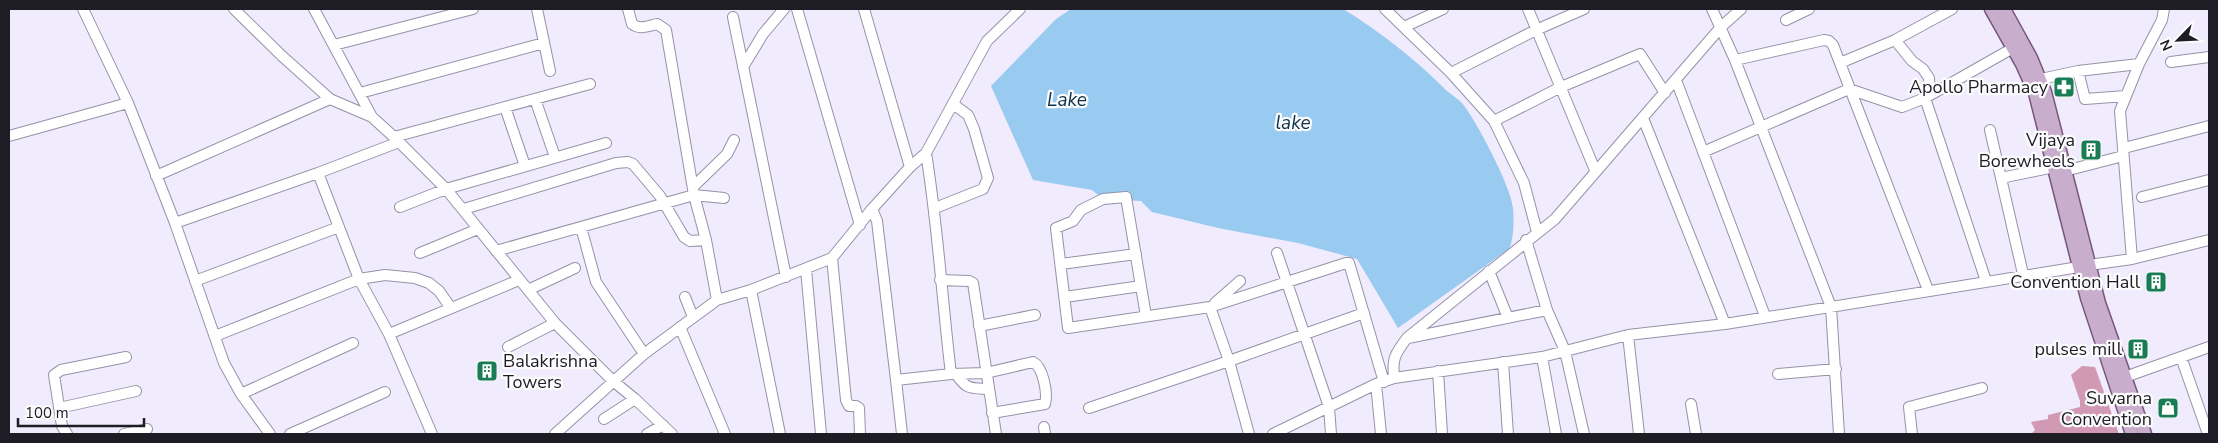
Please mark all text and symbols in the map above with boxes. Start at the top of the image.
north arrow [2153,15,2203,65]
text: N [2156,36,2177,54]
place label: Apollo Pharmacy [1909,75,2049,99]
pharmacy icon: Apollo Pharmacy [2052,75,2076,99]
water label: Lake [1047,87,1087,113]
water label: lake [1275,110,1311,136]
place label: Vijaya Borewheels [1979,128,2075,173]
building icon: Vijaya Borewheels [2079,138,2103,162]
place label: Convention Hall [2010,270,2141,294]
building icon: Convention Hall [2144,270,2168,294]
place label: pulses mill [2034,337,2123,361]
building icon: pulses mill [2126,337,2150,361]
place label: Balakrishna Towers [503,349,598,394]
building icon: Balakrishna Towers [475,359,499,383]
place label: Suvarna Convention [2061,386,2152,431]
scale bar [18,396,144,428]
shop icon: Suvarna Convention [2156,396,2180,420]
text: 100 m [25,403,69,423]

